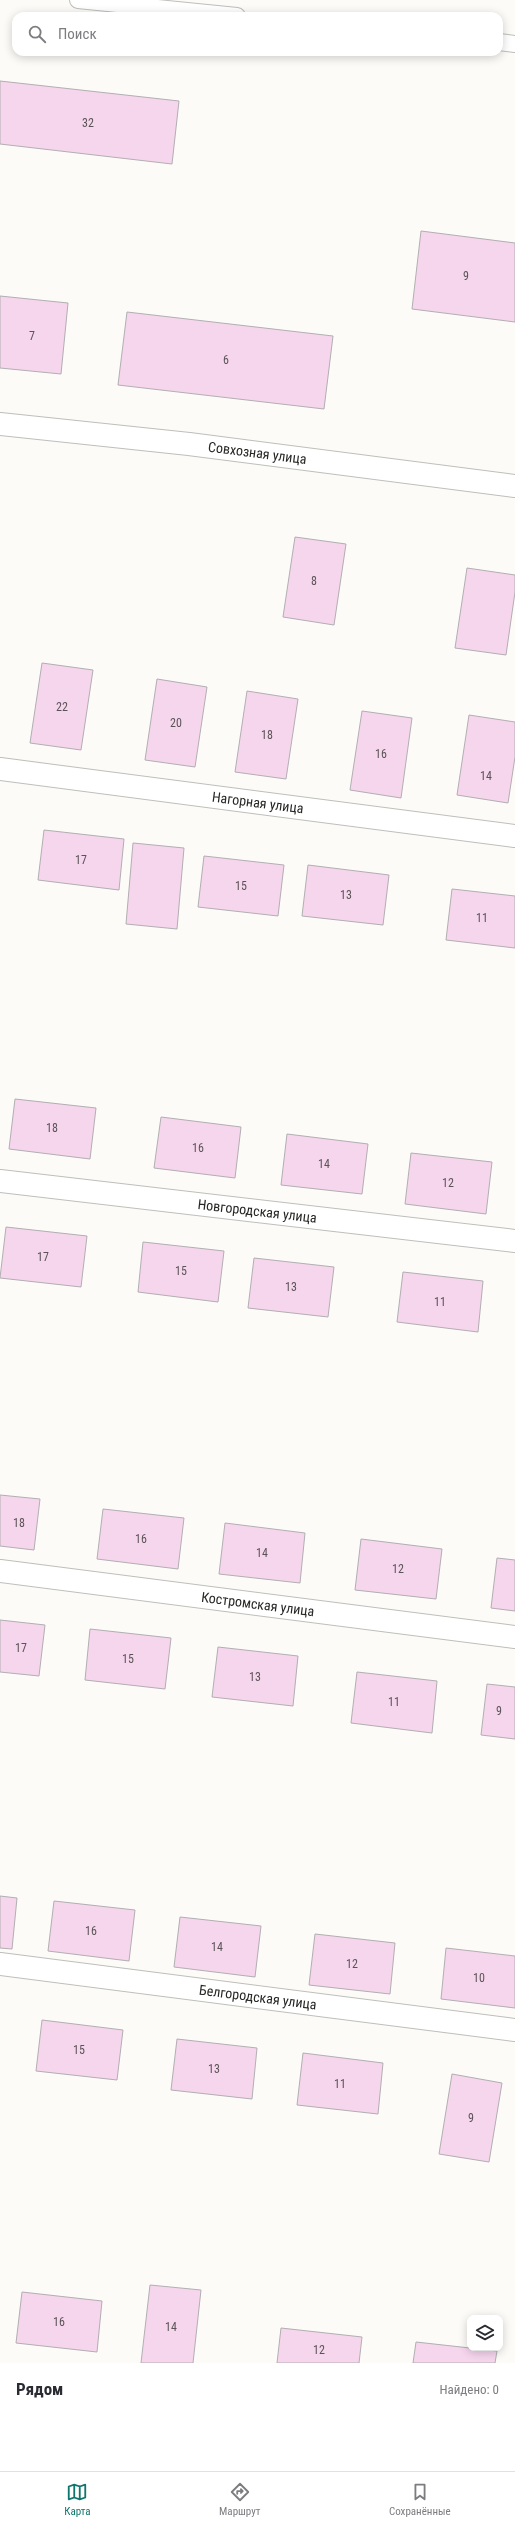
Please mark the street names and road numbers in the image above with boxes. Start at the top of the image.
street label: Совхозная улица [207,439,308,467]
street label: Нагорная улица [211,789,305,816]
street label: Новгородская улица [197,1196,318,1226]
street label: Костромская улица [200,1589,315,1619]
street label: Белгородская улица [198,1982,318,2013]

